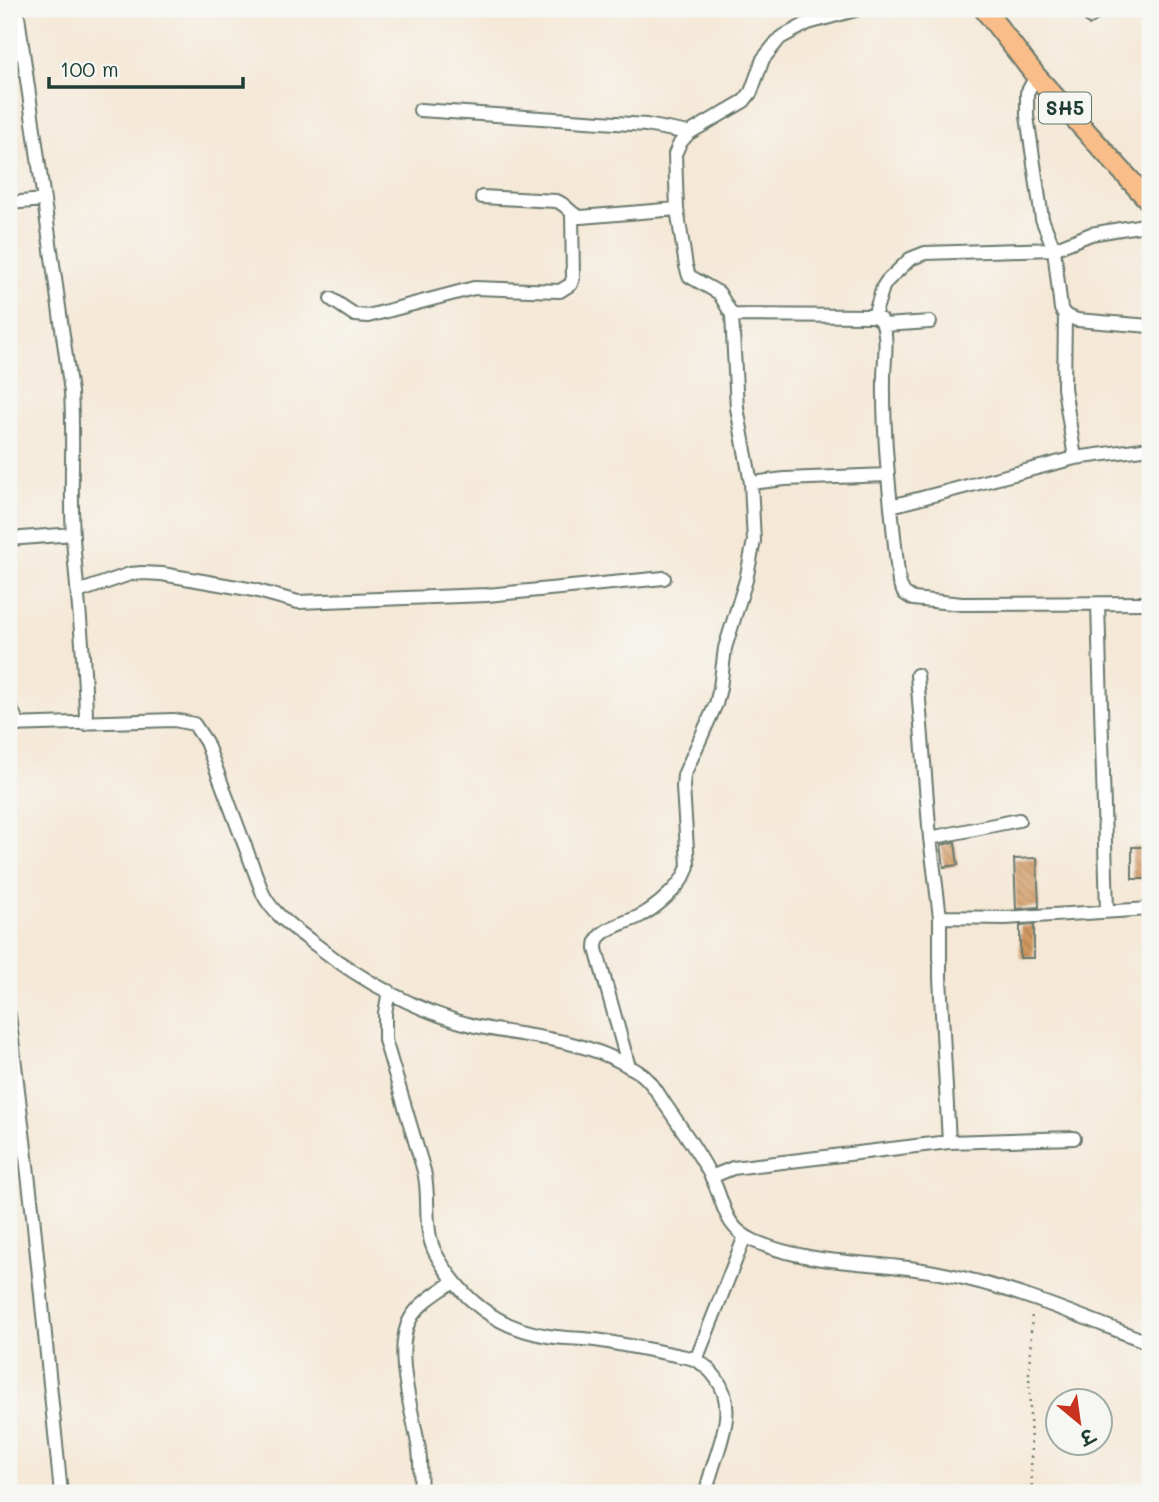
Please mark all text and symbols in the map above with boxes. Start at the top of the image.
scale bar [49,46,243,90]
text: 100 m [60,55,119,82]
road number: SH5 [1039,92,1091,124]
north arrow [1044,1386,1114,1456]
text: उ [1074,1422,1101,1452]

